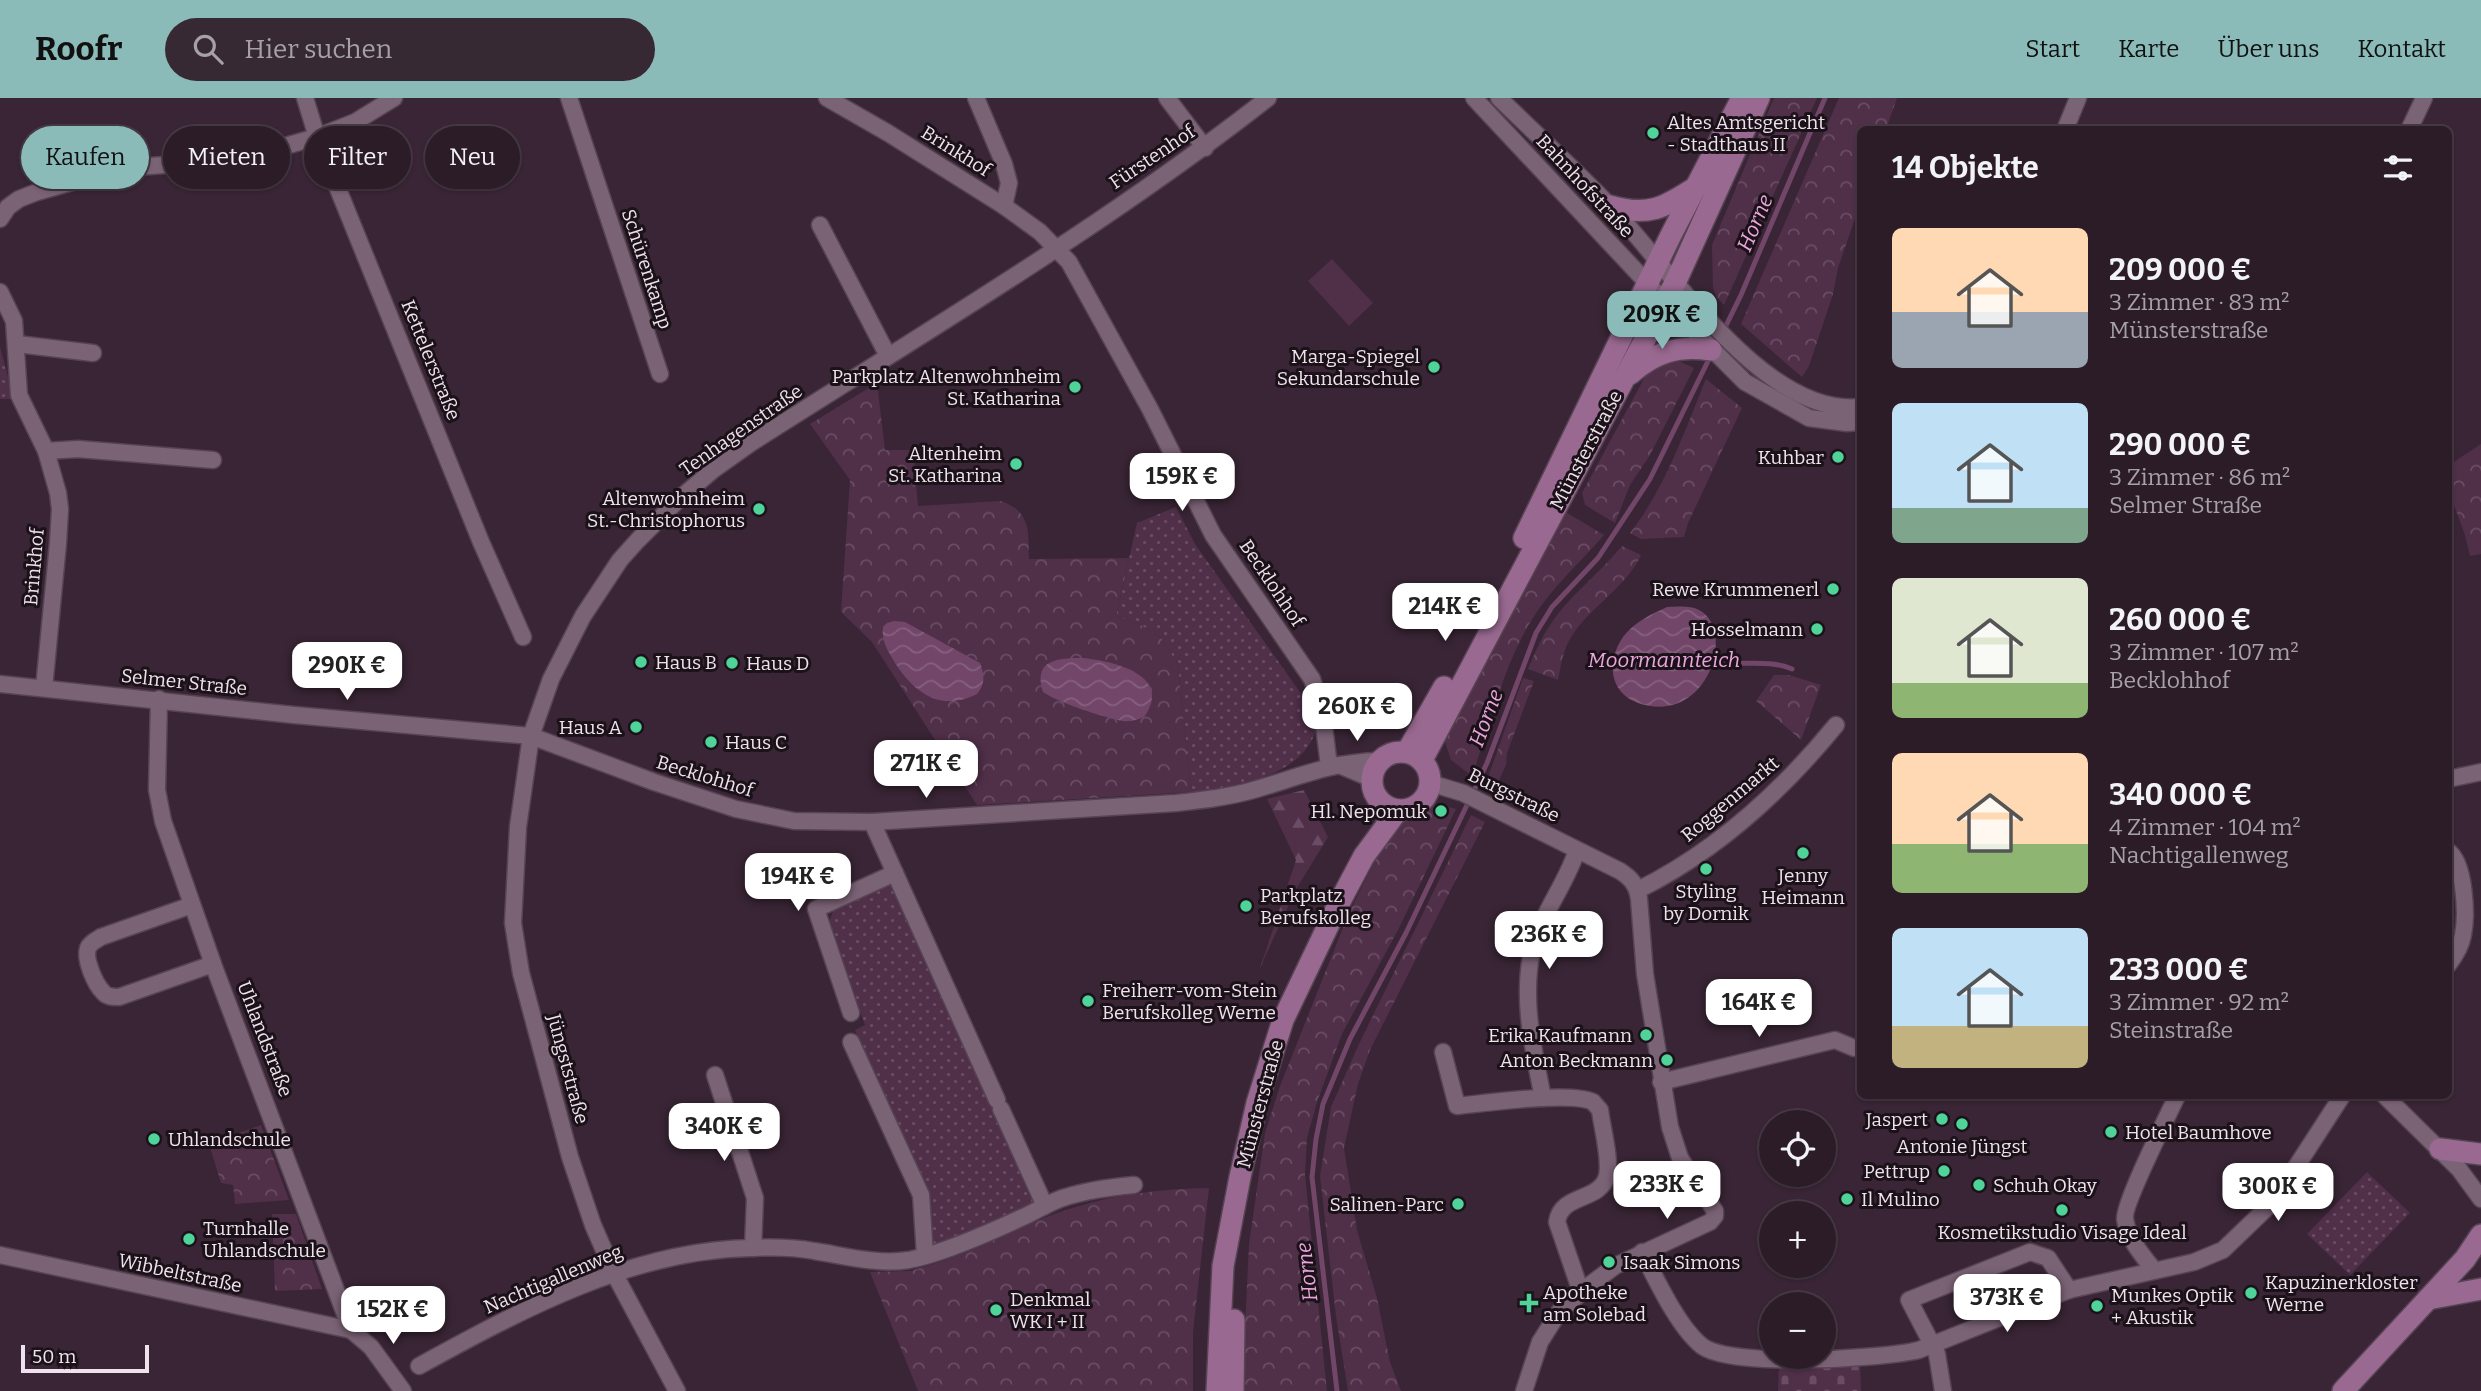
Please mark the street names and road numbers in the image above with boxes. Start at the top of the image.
street label: Fürstenhof [1105,119,1200,194]
street label: Brinkhof [917,121,996,182]
street label: Bahnhofstraße [1532,130,1638,242]
street label: Schürenkamp [617,206,677,332]
street label: Kettelerstraße [396,297,466,423]
street label: Tenhagenstraße [675,379,807,481]
street label: Münsterstraße [1545,386,1627,514]
street label: Brinkhof [19,526,49,607]
street label: Becklohhof [1235,535,1310,632]
street label: Selmer Straße [120,664,248,700]
street label: Becklohhof [654,750,757,802]
street label: Roggenmarkt [1676,751,1784,847]
street label: Burgstraße [1465,763,1563,827]
street label: Uhlandstraße [232,978,298,1100]
street label: Jüngststraße [542,1011,594,1126]
street label: Münsterstraße [1232,1037,1288,1171]
street label: Nachtigallenweg [480,1239,626,1319]
street label: Wibbeltstraße [116,1249,244,1297]

